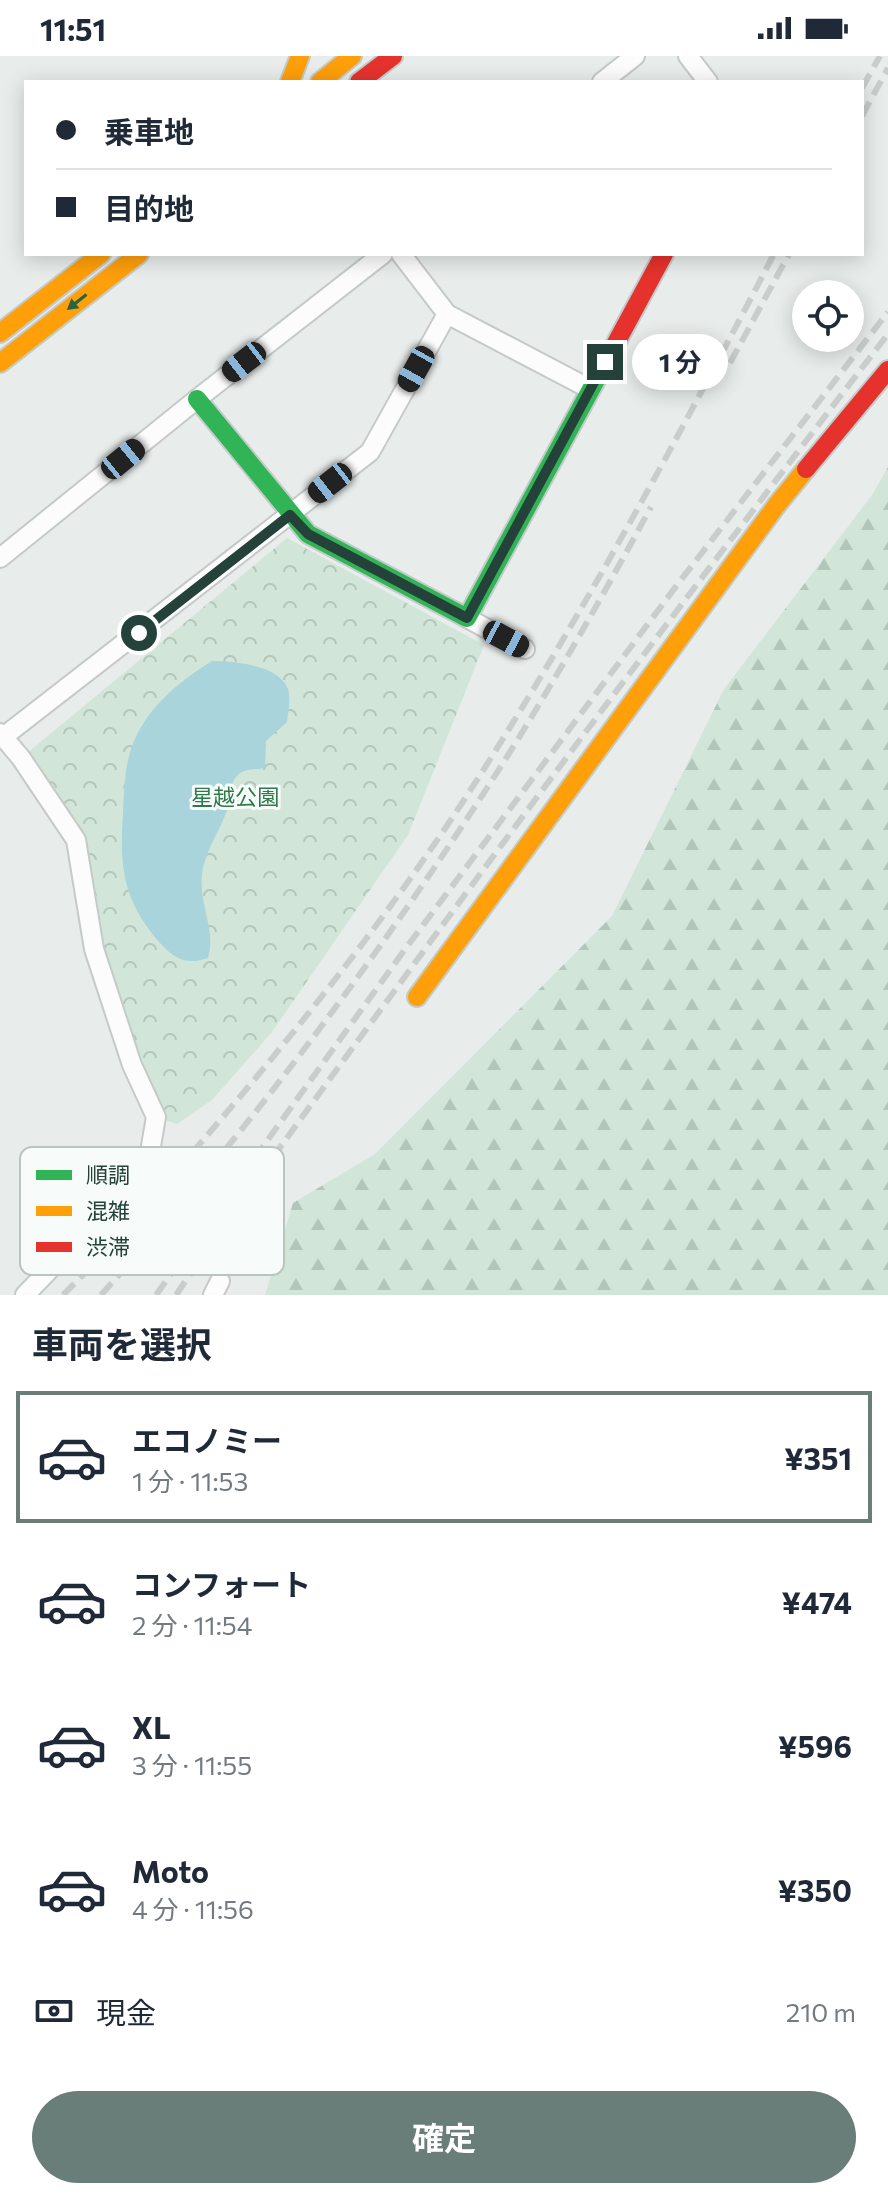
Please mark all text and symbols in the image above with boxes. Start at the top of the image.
text: 11:51 [40,10,106,47]
text: 乗車地 [104,112,194,149]
text: 目的地 [104,189,194,226]
map controls [792,280,864,352]
button: locate [792,280,864,352]
one-way arrow [67,294,87,310]
callout: 1 分 [633,334,729,390]
car [218,338,270,386]
car [394,342,438,396]
route end [587,344,623,380]
text: 1 分 [659,346,701,377]
car [97,435,149,483]
car [304,459,356,507]
route start [121,615,157,651]
car [479,617,533,661]
park label: 星越公園 [191,783,279,810]
legend [20,1147,284,1275]
text: 順調 [86,1161,130,1188]
text: 混雑 [86,1197,130,1224]
text: 渋滞 [86,1233,130,1260]
text: 車両を選択 [32,1321,212,1365]
icon: car [36,1421,108,1493]
text: エコノミー [132,1421,282,1458]
text: ¥351 [784,1439,852,1476]
text: 1 分 · 11:53 [132,1465,248,1496]
icon: car [36,1565,108,1637]
text: コンフォート [132,1565,311,1602]
text: ¥474 [782,1583,852,1620]
text: 2 分 · 11:54 [132,1609,252,1640]
text: XL [132,1708,171,1745]
icon: car [36,1709,108,1781]
text: ¥596 [778,1727,852,1764]
text: 3 分 · 11:55 [132,1749,252,1780]
text: Moto [132,1852,209,1889]
icon: car [36,1853,108,1925]
text: ¥350 [778,1871,852,1908]
text: 4 分 · 11:56 [132,1893,254,1924]
icon: cash [32,1989,76,2033]
text: 現金 [96,1993,156,2030]
text: 210 m [786,1996,856,2027]
button: 確定 [32,2091,856,2183]

